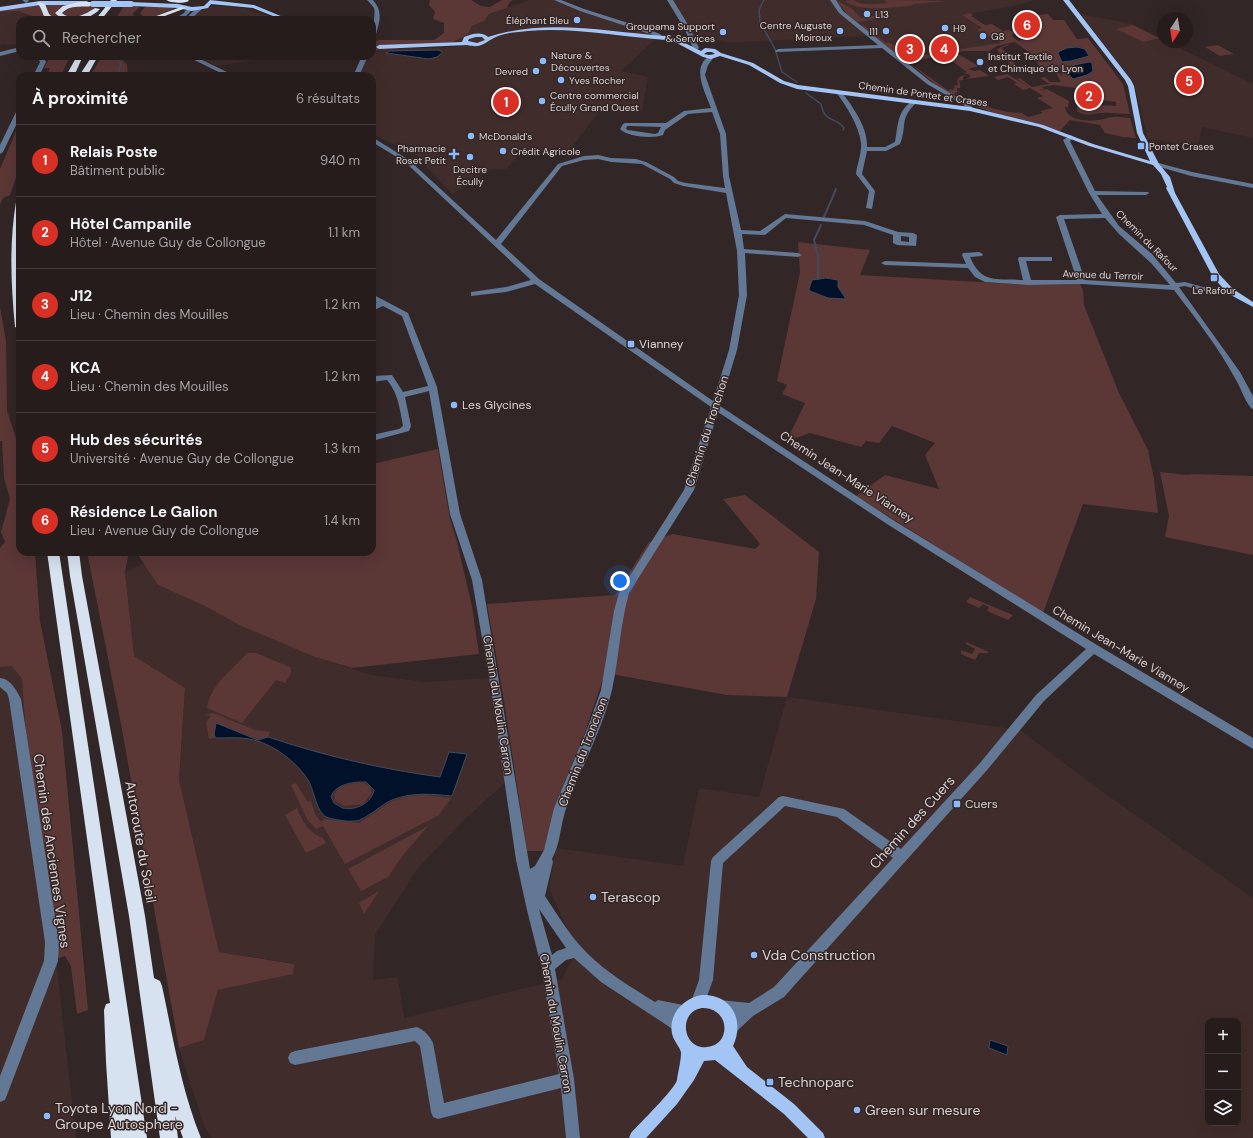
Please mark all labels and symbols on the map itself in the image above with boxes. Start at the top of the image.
place label: L13 [875,8,889,21]
marker: L13 [862,9,872,19]
pin: 6 [1014,10,1040,40]
north arrow [1157,12,1193,48]
place label: Éléphant Bleu [506,14,569,27]
marker: Éléphant Bleu [572,15,582,25]
place label: Centre Auguste Moiroux [760,19,832,44]
place label: Groupama Support & Services [626,20,715,45]
place label: H9 [953,22,966,35]
marker: H9 [940,23,950,33]
place label: I11 [869,25,878,38]
marker: Centre Auguste Moiroux [835,26,845,36]
marker: I11 [881,26,891,36]
marker: Groupama Support & Services [718,27,728,37]
place label: G8 [991,30,1005,43]
marker: G8 [978,31,988,41]
pin: 3 [897,34,923,64]
pin: 4 [931,34,957,64]
place label: Nature & Découvertes [551,49,610,74]
place label: Institut Textile et Chimique de Lyon [988,50,1083,75]
marker: Nature & Découvertes [538,56,548,66]
marker: Institut Textile et Chimique de Lyon [975,57,985,67]
place label: Devred [495,65,528,78]
marker: Devred [531,66,541,76]
pin: 5 [1176,66,1202,96]
place label: Yves Rocher [569,74,625,87]
marker: Yves Rocher [556,75,566,85]
street label: Chemin de Pontet et Crases [858,79,988,109]
pin: 2 [1076,81,1102,111]
pin: 1 [493,87,519,117]
place label: Centre commercial Écully Grand Ouest [550,89,639,114]
marker: Centre commercial Écully Grand Ouest [537,96,547,106]
place label: McDonald's [479,130,532,143]
marker: McDonald's [466,131,476,141]
place label: Pontet Crases [1149,140,1214,153]
marker: Pontet Crases [1136,141,1146,151]
place label: Pharmacie Roset Petit [396,142,446,167]
place label: Crédit Agricole [511,145,581,158]
marker: Crédit Agricole [498,146,508,156]
marker: Pharmacie Roset Petit [449,149,459,159]
marker: Decitre Écully [465,152,475,162]
place label: Decitre Écully [453,163,487,188]
street label: Chemin du Rafour [1113,207,1181,275]
street label: Avenue du Terroir [1062,267,1144,283]
marker: Le Rafour [1209,273,1219,283]
place label: Le Rafour [1192,284,1236,297]
place label: Vianney [639,336,684,352]
marker: Vianney [626,339,636,349]
street label: Chemin du Tronchon [682,373,733,488]
place label: Les Glycines [462,397,531,413]
marker: Les Glycines [449,400,459,410]
street label: Chemin Jean-Marie Vianney [777,428,918,527]
your location [610,571,630,591]
street label: Chemin Jean-Marie Vianney [1050,602,1193,696]
street label: Chemin du Moulin Carron [479,634,517,776]
street label: Chemin du Tronchon [555,695,611,809]
street label: Chemin des Anciennes Vignes [29,753,75,949]
street label: Chemin des Cuers [865,772,959,872]
street label: Autoroute du Soleil [121,780,161,904]
place label: Cuers [965,796,998,812]
marker: Cuers [952,799,962,809]
place label: Terascop [601,888,661,906]
marker: Terascop [588,892,598,902]
place label: Vda Construction [762,946,875,964]
marker: Vda Construction [749,950,759,960]
street label: Chemin du Moulin Carron [536,952,576,1094]
place label: Technoparc [778,1073,854,1091]
marker: Technoparc [765,1077,775,1087]
place label: Toyota Lyon Nord - Groupe Autosphere [55,1099,183,1133]
place label: Green sur mesure [865,1101,981,1119]
marker: Green sur mesure [852,1105,862,1115]
marker: Toyota Lyon Nord - Groupe Autosphere [42,1111,52,1121]

